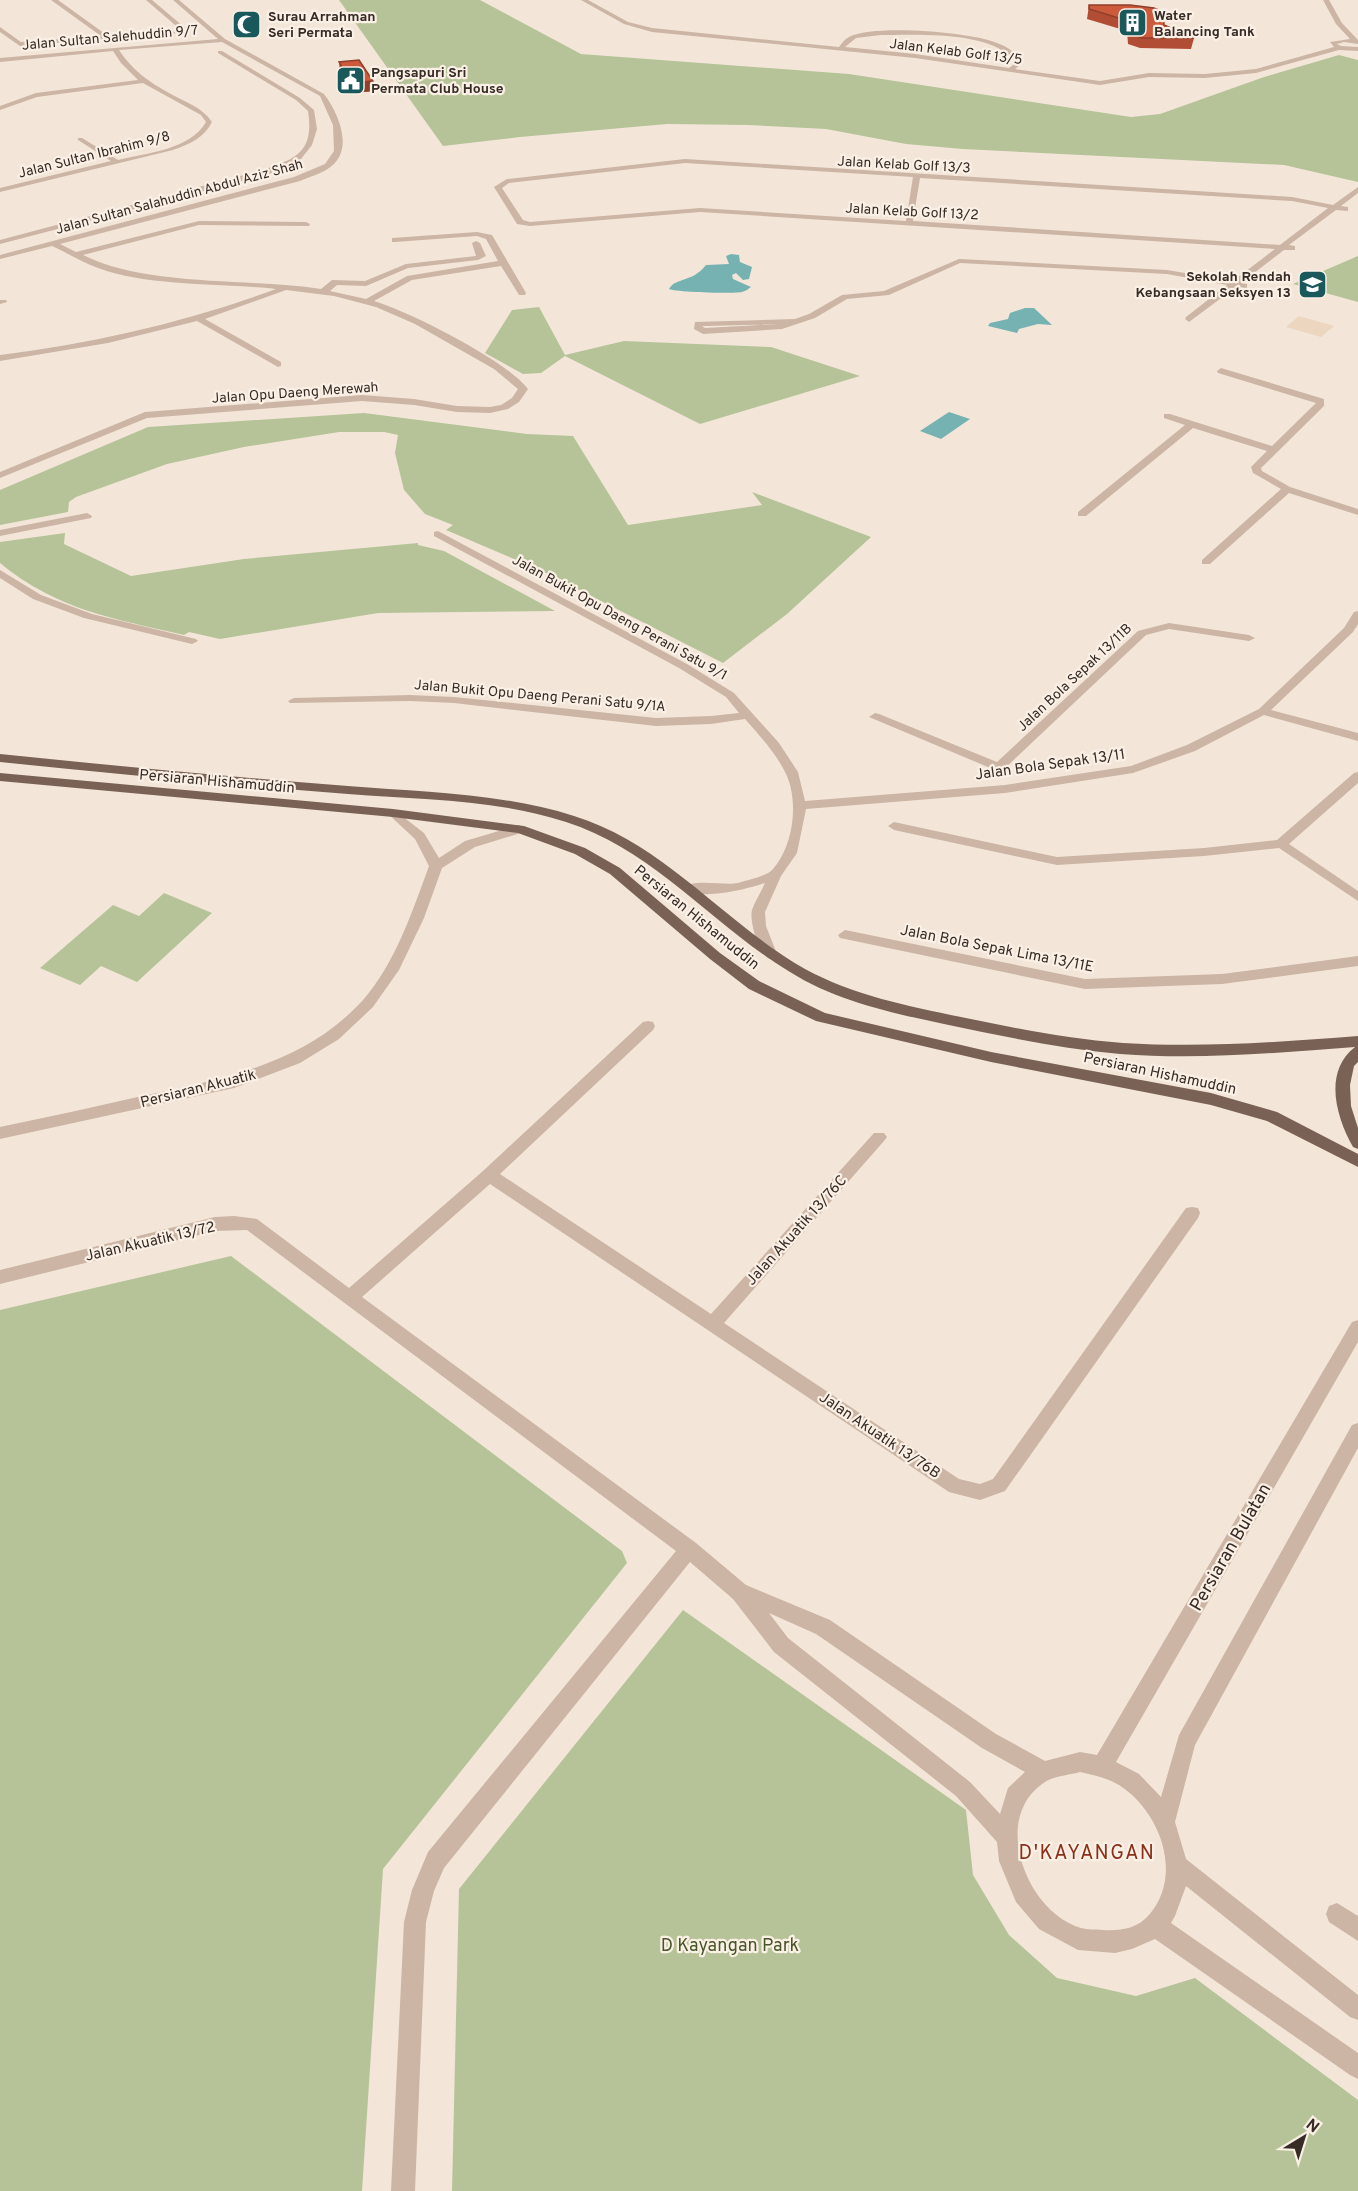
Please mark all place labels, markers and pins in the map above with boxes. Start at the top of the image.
building icon: Water Balancing Tank [1117,7,1149,39]
mosque icon: Surau Arrahman Seri Permata [231,8,263,40]
place label: Water Balancing Tank [1154,8,1255,41]
place label: Surau Arrahman Seri Permata [268,9,376,42]
public building icon: Pangsapuri Sri Permata Club House [334,64,366,96]
place label: Pangsapuri Sri Permata Club House [371,65,504,98]
school or university icon: Sekolah Rendah Kebangsaan Seksyen 13 [1296,268,1328,300]
place label: Sekolah Rendah Kebangsaan Seksyen 13 [1136,269,1291,302]

